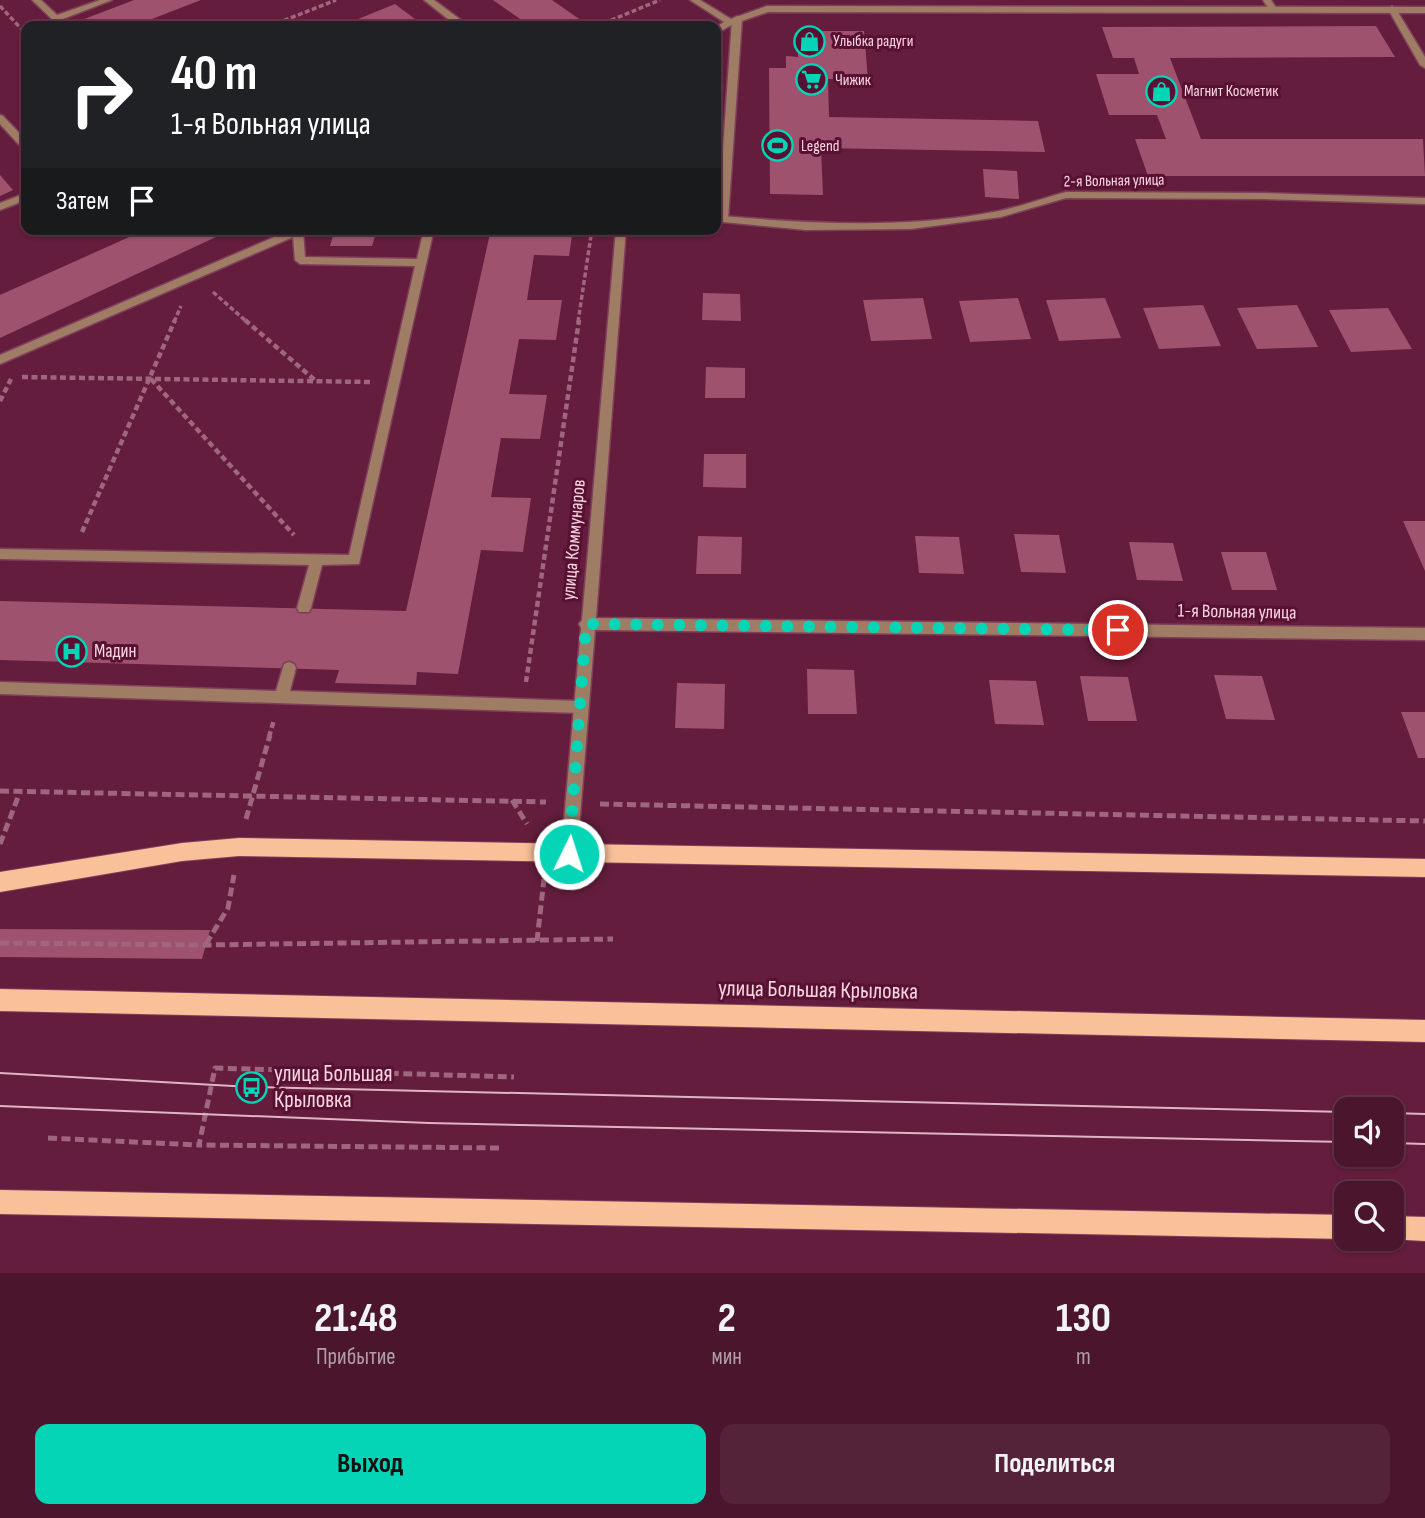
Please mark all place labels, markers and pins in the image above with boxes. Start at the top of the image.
shop icon: Улыбка радуги [793,24,827,58]
place label: Улыбка радуги [833,32,913,51]
supermarket icon: Чижик [795,63,829,97]
place label: Чижик [835,71,872,90]
shop icon: Магнит Косметик [1144,74,1178,108]
place label: Магнит Косметик [1184,82,1279,101]
sports icon: Legend [761,129,795,163]
place label: Legend [801,137,839,156]
pin [1088,600,1148,660]
hospital icon: Мадин [54,634,88,668]
place label: Мадин [94,640,136,663]
place label: улица Большая Крыловка [274,1060,393,1114]
bus stop icon: улица Большая Крыловка [234,1070,268,1104]

